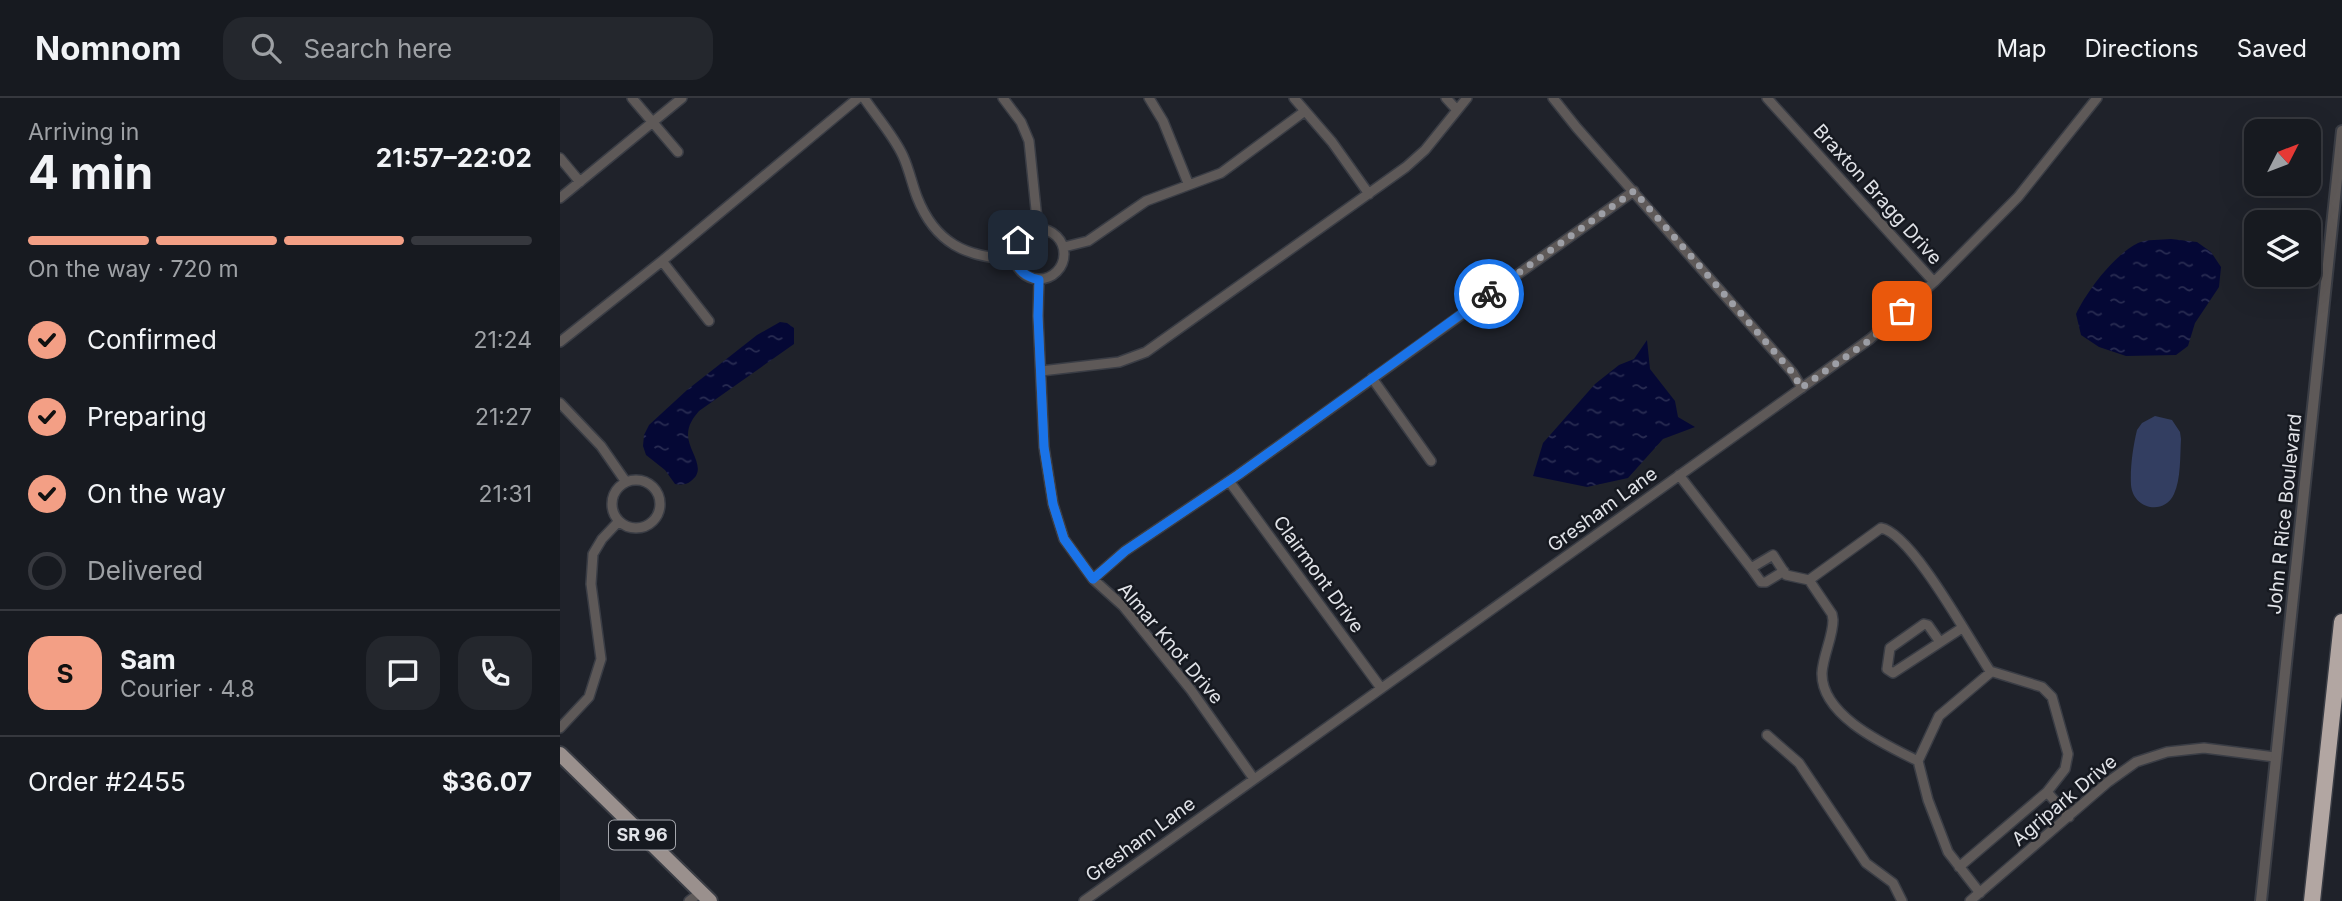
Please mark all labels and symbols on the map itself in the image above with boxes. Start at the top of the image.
street label: Braxton Bragg Drive [1809,119,1947,269]
north arrow [2244,119,2320,196]
pin [988,210,1048,270]
courier [1454,259,1524,329]
pin [1872,281,1932,341]
street label: John R Rice Boulevard [2263,412,2306,616]
street label: Gresham Lane [1543,462,1662,557]
street label: Clairmont Drive [1268,511,1369,637]
street label: Almar Knot Drive [1113,578,1228,709]
street label: Agripark Drive [2007,750,2121,851]
street label: Gresham Lane [1081,792,1200,887]
road number: SR 96 [609,820,675,850]

